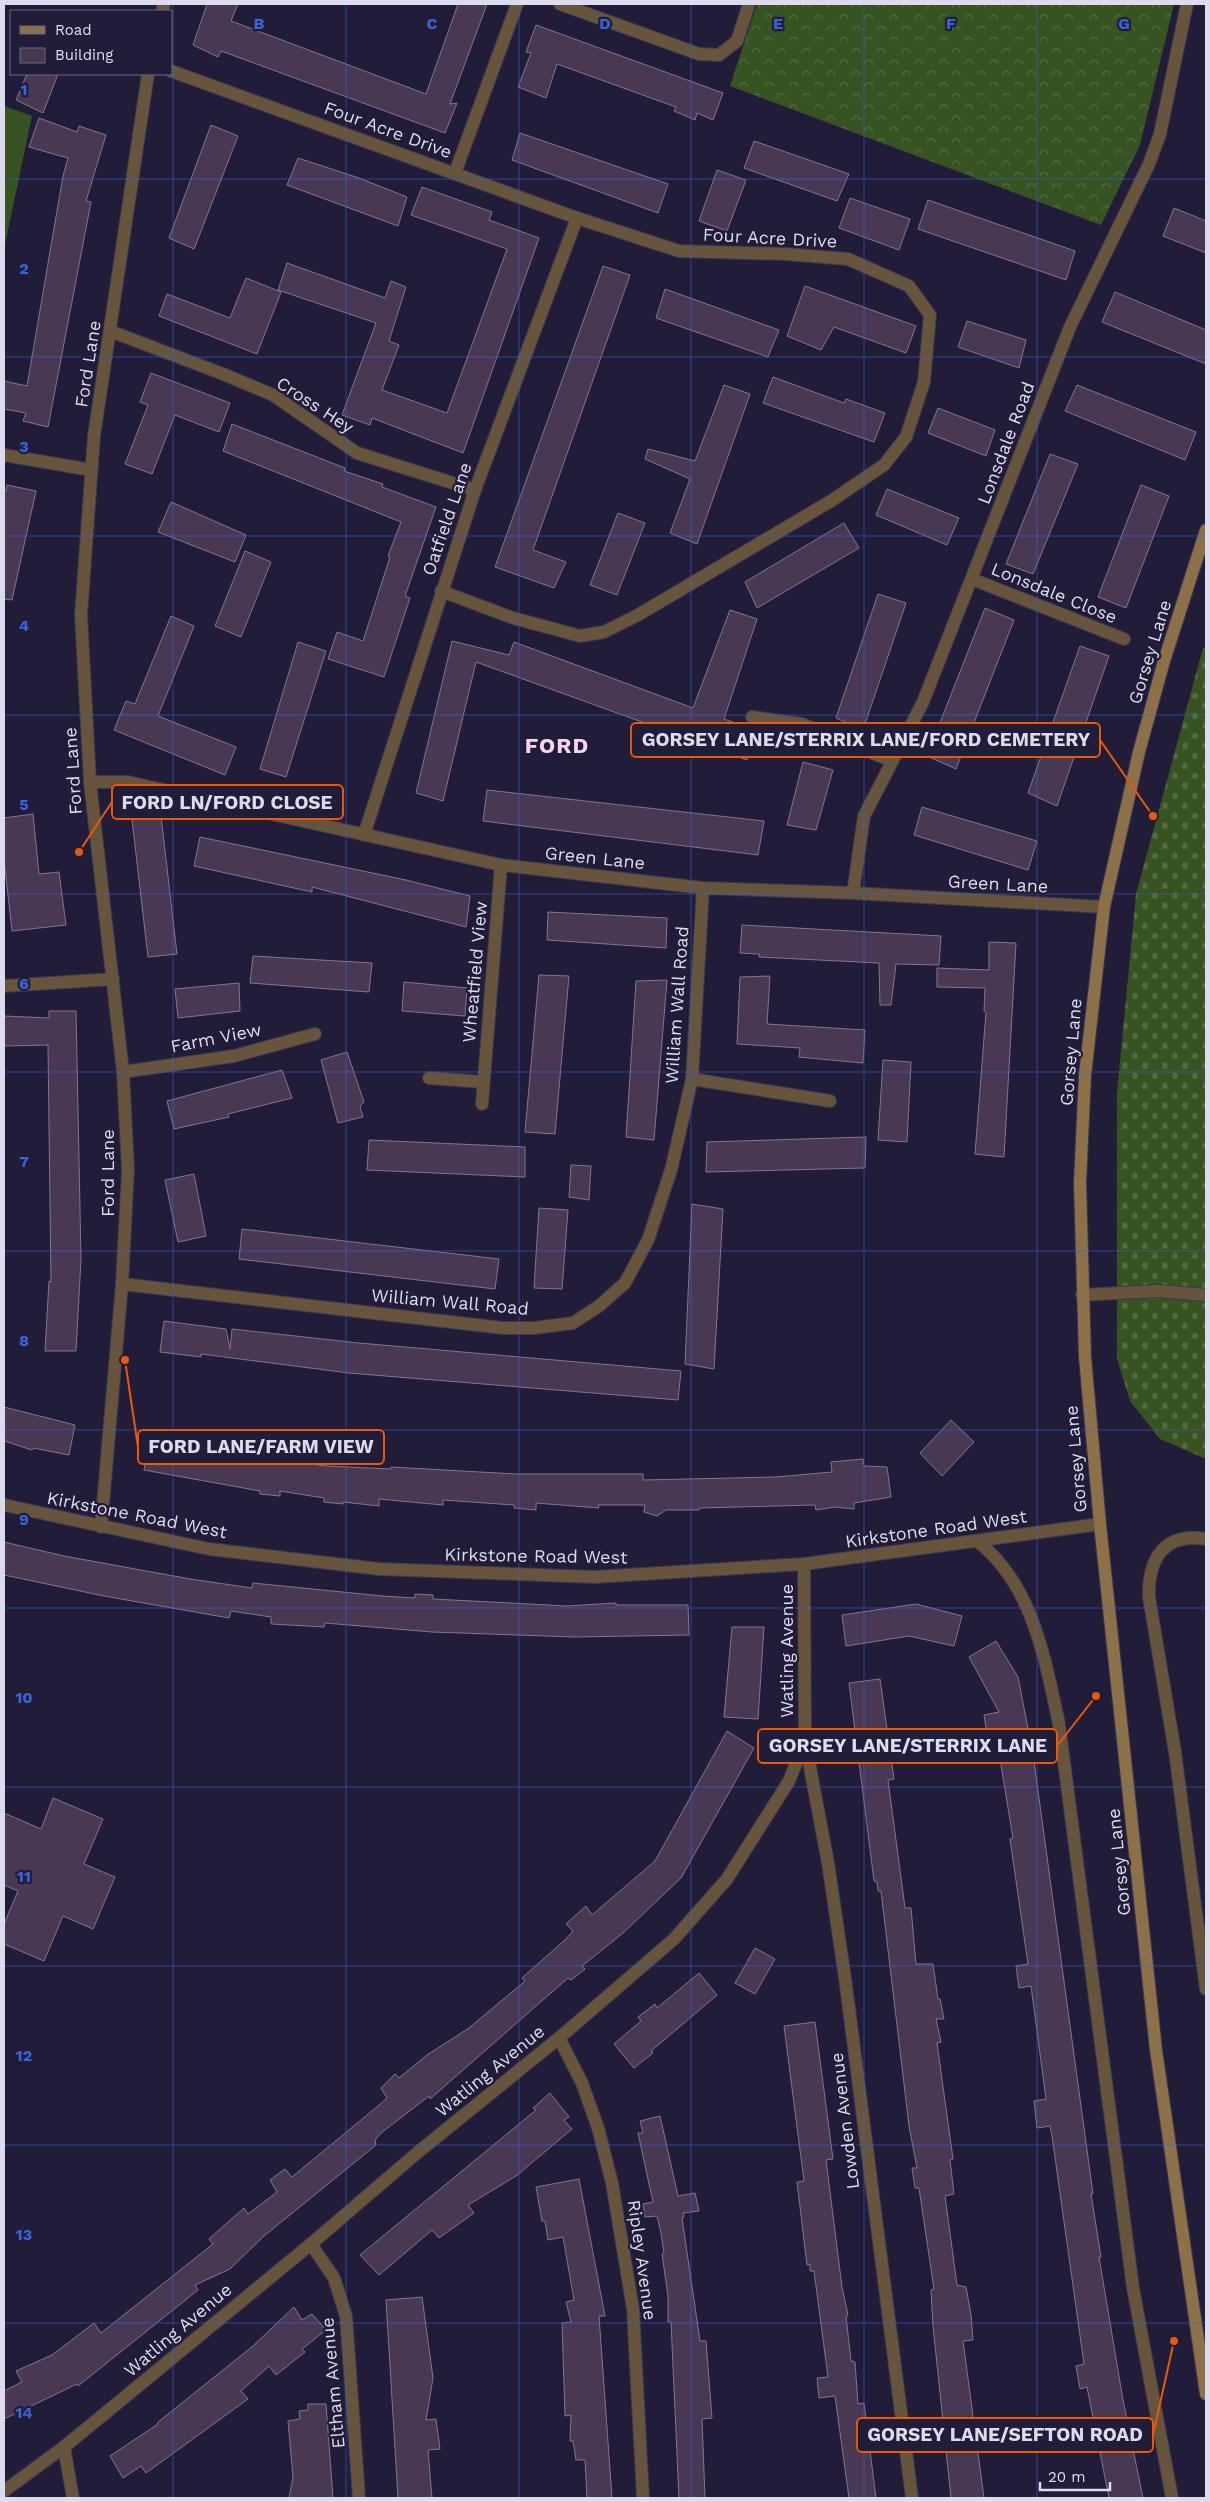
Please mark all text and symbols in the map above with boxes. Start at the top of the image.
legend [10,10,172,75]
text: B [254,14,265,33]
text: C [427,14,438,33]
text: D [599,14,611,33]
text: E [773,14,783,33]
text: F [946,14,956,33]
text: G [1118,14,1130,33]
text: Road [55,21,92,39]
text: Building [55,46,113,64]
text: 1 [21,80,27,99]
street label: Four Acre Drive [321,97,455,162]
street label: Four Acre Drive [702,223,838,252]
text: 2 [19,259,29,278]
street label: Ford Lane [70,319,105,409]
street label: Cross Hey [273,372,358,438]
street label: Lonsdale Road [973,379,1039,507]
text: 3 [19,437,29,456]
street label: Oatfield Lane [417,460,476,578]
street label: Lonsdale Close [988,558,1120,627]
street label: Gorsey Lane [1124,597,1175,706]
text: 4 [19,616,29,635]
callout: GORSEY LANE/STERRIX LANE/FORD CEMETERY [631,723,1100,757]
street label: Ford Lane [59,727,86,816]
text: GORSEY LANE/STERRIX LANE/FORD CEMETERY [642,728,1091,751]
district label: FORD [525,733,589,758]
callout: FORD LN/FORD CLOSE [112,785,343,819]
text: FORD LN/FORD CLOSE [121,791,333,814]
text: 5 [19,795,29,814]
street label: Green Lane [544,842,646,873]
street label: Green Lane [947,870,1049,897]
street label: Wheatfield View [458,900,491,1044]
street label: William Wall Road [661,925,692,1085]
text: 6 [19,974,29,993]
street label: Gorsey Lane [1055,997,1086,1107]
street label: Farm View [169,1018,263,1057]
street label: Ford Lane [97,1129,118,1217]
text: 7 [19,1152,29,1171]
street label: William Wall Road [370,1284,530,1319]
text: 8 [19,1331,29,1350]
street label: Gorsey Lane [1060,1404,1091,1514]
callout: FORD LANE/FARM VIEW [138,1430,384,1464]
text: FORD LANE/FARM VIEW [148,1435,374,1458]
street label: Kirkstone Road West [45,1487,229,1542]
street label: Kirkstone Road West [844,1505,1029,1552]
text: 9 [19,1510,29,1529]
street label: Kirkstone Road West [444,1543,628,1568]
street label: Watling Avenue [776,1584,797,1718]
text: 10 [15,1688,33,1707]
callout: GORSEY LANE/STERRIX LANE [758,1729,1057,1763]
text: GORSEY LANE/STERRIX LANE [769,1734,1047,1757]
street label: Gorsey Lane [1102,1807,1135,1917]
text: 11 [17,1867,31,1886]
street label: Watling Avenue [431,2020,548,2121]
text: 12 [16,2046,32,2065]
street label: Lowden Avenue [826,2051,863,2191]
street label: Ripley Avenue [624,2198,661,2321]
text: 13 [16,2225,32,2244]
street label: Watling Avenue [120,2278,236,2381]
street label: Eltham Avenue [316,2317,349,2450]
text: 14 [15,2403,33,2422]
callout: GORSEY LANE/SEFTON ROAD [857,2418,1153,2452]
text: GORSEY LANE/SEFTON ROAD [867,2423,1143,2446]
scale bar [1040,2460,1110,2492]
text: 20 m [1048,2468,1086,2486]

